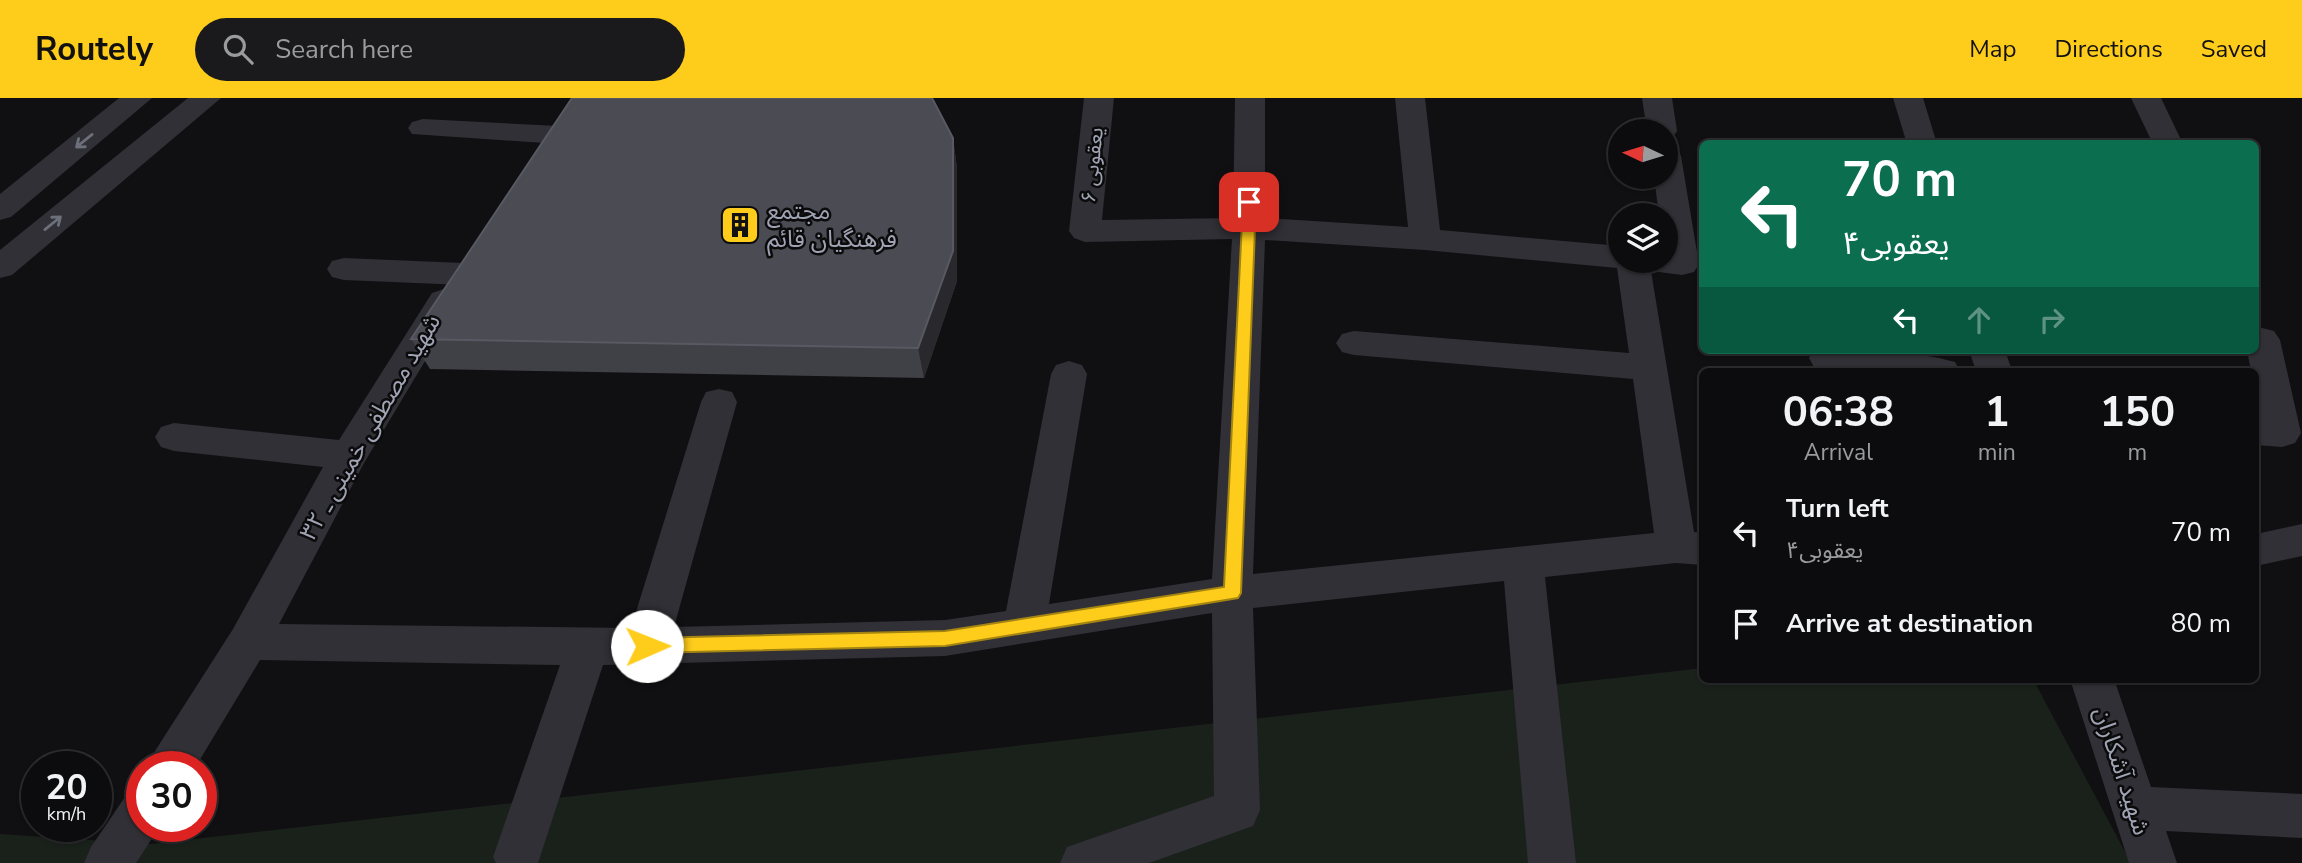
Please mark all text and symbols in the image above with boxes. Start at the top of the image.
search box [195,18,685,81]
text: Routely [35,27,153,72]
icon: search [219,30,257,68]
text: Search here [275,32,413,67]
text: Map [1969,33,2016,65]
text: Directions [2054,33,2163,65]
text: Saved [2201,33,2267,65]
north arrow [1608,119,1678,189]
map controls [1608,119,1678,273]
street label: یعقوبی ۶ [1074,126,1110,204]
one-way arrow [76,133,94,149]
text: 70 m [1842,146,1957,213]
icon: left [1727,168,1818,259]
pin [1219,172,1279,232]
icon: arrive [1230,183,1268,221]
place label: مجتمع فرهنگیان قائم [767,195,897,256]
button: layers [1608,203,1678,273]
building icon: مجتمع فرهنگیان قائم [719,204,761,246]
one-way arrow [43,216,61,231]
text: یعقوبی۴ [1842,222,1950,265]
icon: left [1887,301,1925,339]
icon: ahead [1960,301,1998,339]
icon: right [2033,301,2071,339]
street label: شهید مصطفی خمینی ـ ۳۲ [292,308,448,546]
text: 06:38 [1783,384,1894,441]
text: 1 [1984,384,2009,441]
text: 150 [2100,384,2175,441]
text: Arrival [1804,437,1873,468]
text: min [1978,437,2016,468]
text: m [2128,437,2147,468]
text: Turn left [1786,491,1889,526]
icon: left [1727,514,1765,552]
text: 70 m [2171,515,2231,550]
text: یعقوبی۴ [1786,535,1863,566]
icon: arrive [1727,605,1765,643]
text: Arrive at destination [1786,606,2033,641]
text: 80 m [2171,606,2231,641]
position arrow [610,609,684,683]
street label: شهید آشکاران [2086,703,2158,839]
speed limit sign: 30 [126,751,217,842]
text: 20 [45,764,88,811]
text: km/h [47,802,86,826]

